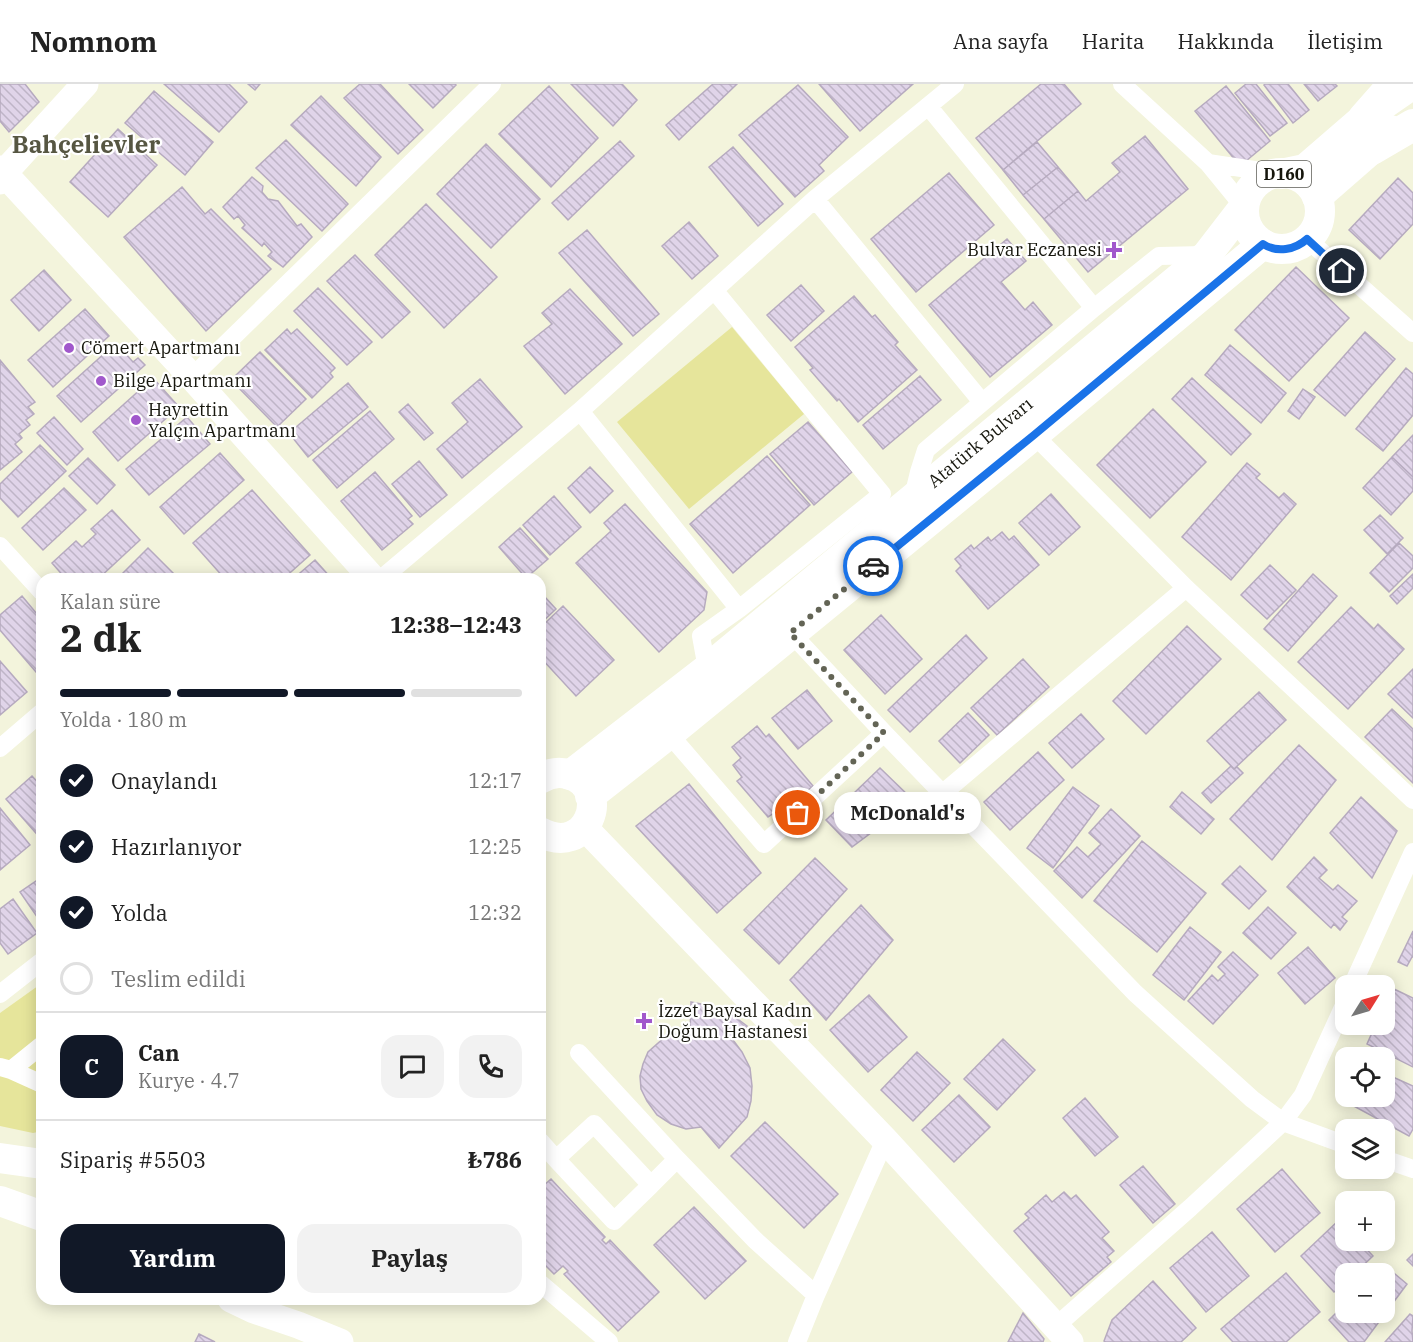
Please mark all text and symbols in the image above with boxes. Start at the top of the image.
text: Nomnom [30,23,157,60]
text: Ana sayfa [953,27,1049,55]
text: Harita [1082,27,1144,55]
text: Hakkında [1177,27,1274,55]
text: İletişim [1307,27,1383,55]
district label: Bahçelievler [12,128,160,160]
road number: D160 [1257,161,1311,187]
place label: Bulvar Eczanesi [967,238,1102,261]
marker: Bulvar Eczanesi [1107,243,1121,257]
pin [1316,245,1367,296]
icon: home [1325,254,1358,287]
place label: Cömert Apartmanı [81,336,240,359]
marker: Cömert Apartmanı [62,341,76,355]
place label: Bilge Apartmanı [113,369,252,392]
marker: Bilge Apartmanı [94,374,108,388]
street label: Atatürk Bulvarı [923,392,1037,493]
place label: Hayrettin Yalçın Apartmanı [148,398,296,442]
marker: Hayrettin Yalçın Apartmanı [129,413,143,427]
courier [843,536,903,596]
icon: car [857,550,890,583]
text: Kalan süre [60,588,161,615]
text: 12:38–12:43 [390,610,522,639]
text: 2 dk [60,612,141,663]
text: Yolda · 180 m [60,706,187,733]
icon: check [60,764,93,797]
text: Onaylandı [111,766,217,795]
text: 12:17 [468,767,522,794]
pin [772,787,823,838]
callout: McDonald's [834,792,981,834]
icon: bag [781,796,814,829]
text: McDonald's [850,799,965,826]
icon: check [60,830,93,863]
text: Hazırlanıyor [111,832,241,861]
text: 12:25 [468,833,522,860]
icon: check [60,896,93,929]
text: Yolda [111,898,168,927]
text: 12:32 [468,899,522,926]
text: Teslim edildi [111,964,246,993]
north arrow [1335,975,1395,1035]
map controls [1335,975,1395,1323]
place label: İzzet Baysal Kadın Doğum Hastanesi [658,999,812,1043]
marker: İzzet Baysal Kadın Doğum Hastanesi [635,1012,653,1030]
button: chat [381,1035,444,1098]
button: phone [459,1035,522,1098]
text: Can [138,1038,180,1067]
button: locate [1335,1047,1395,1107]
text: C [84,1052,99,1081]
text: Kurye · 4.7 [138,1067,240,1094]
button: layers [1335,1119,1395,1179]
text: Sipariş #5503 [60,1145,206,1174]
text: ₺786 [468,1145,522,1174]
button: + [1335,1191,1395,1251]
button: Yardım [60,1224,285,1293]
button: Paylaş [297,1224,522,1293]
button: − [1335,1263,1395,1323]

